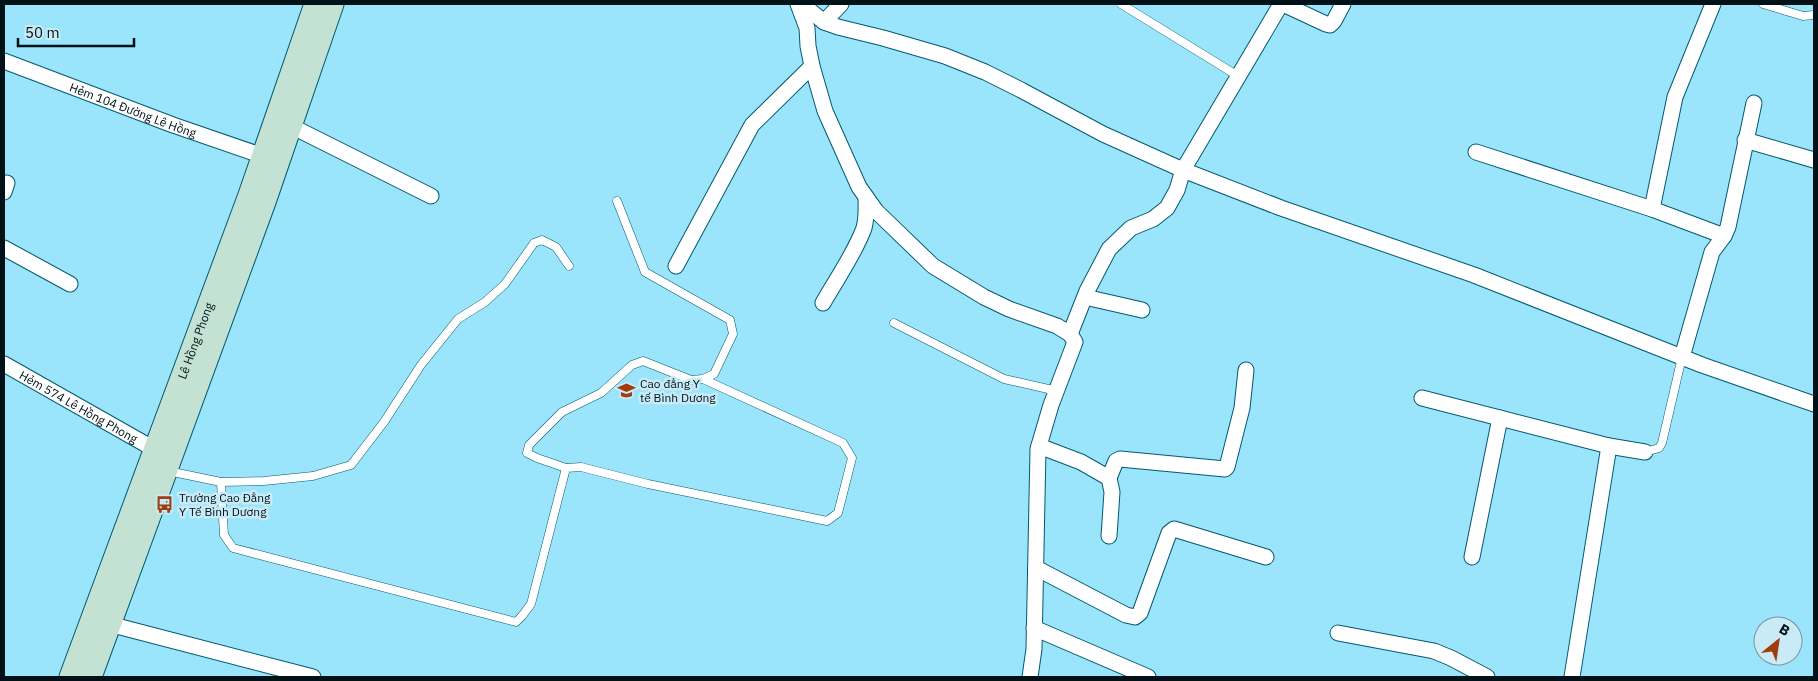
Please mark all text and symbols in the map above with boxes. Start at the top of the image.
scale bar [18,15,134,47]
text: 50 m [25,23,60,42]
street label: Hẻm 104 Đường Lê Hồng [68,79,199,140]
street label: Lê Hồng Phong [174,299,216,381]
street label: Hẻm 574 Lê Hồng Phong [17,367,141,446]
place label: Cao đẳng Y tế Bình Dương [640,376,716,405]
school or university icon: Cao đẳng Y tế Bình Dương [616,380,636,400]
place label: Trường Cao Đẳng Y Tế Bình Dương [179,490,271,519]
bus stop icon: Trường Cao Đẳng Y Tế Bình Dương [155,494,175,514]
north arrow [1753,616,1803,666]
text: B [1776,620,1793,640]

